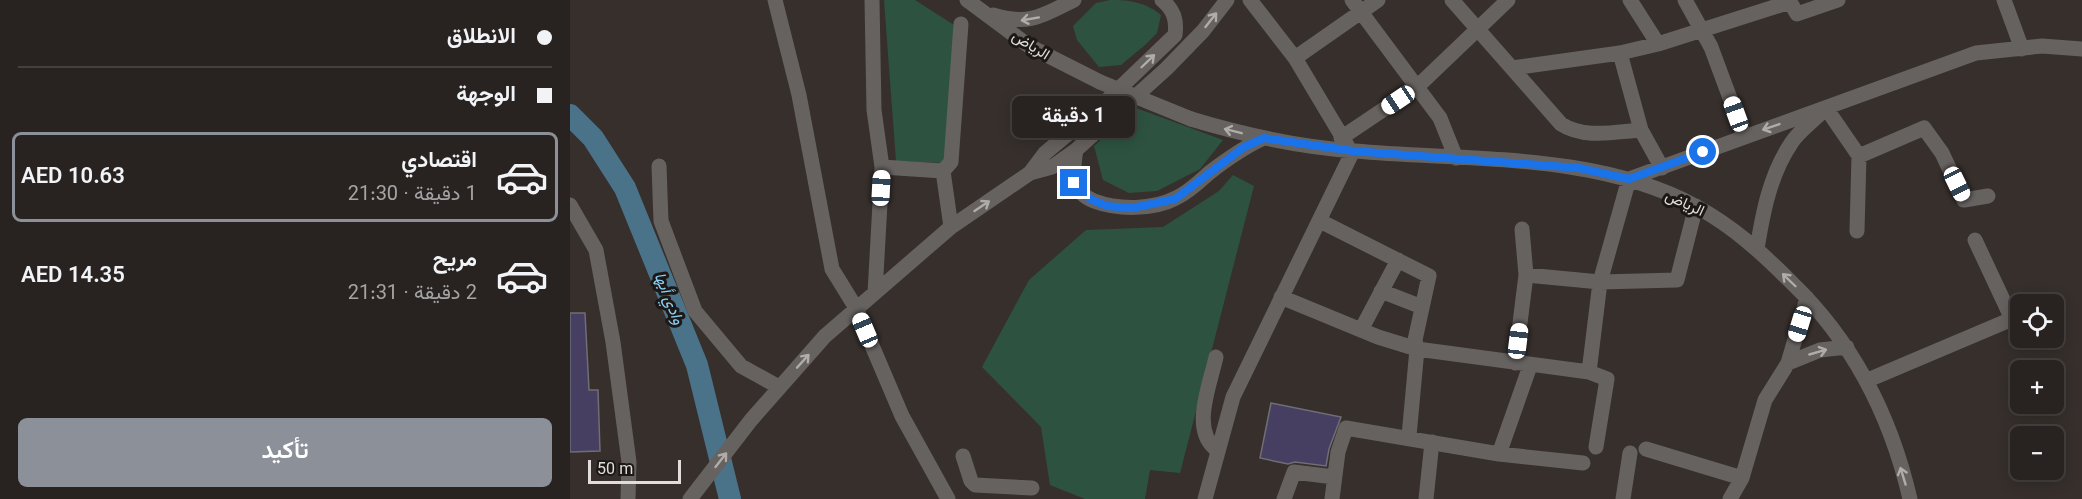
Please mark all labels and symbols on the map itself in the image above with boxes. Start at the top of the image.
one-way arrow [1205,13,1218,29]
one-way arrow [1020,14,1040,25]
street label: الرياض [1007,26,1054,67]
one-way arrow [1140,55,1155,69]
car [1378,82,1418,118]
car [1721,94,1751,134]
callout: 1 دقيقة [1012,96,1136,138]
one-way arrow [1762,122,1781,133]
one-way arrow [1224,125,1243,137]
route start [1689,138,1716,165]
car [1941,164,1973,204]
route end [1060,169,1087,196]
car [871,170,891,206]
street label: الرياض [1661,185,1708,223]
one-way arrow [973,200,990,212]
water label: وادي أبها [646,269,690,329]
one-way arrow [1782,273,1797,287]
car [1786,304,1814,344]
car [850,310,880,350]
car [1507,322,1529,360]
one-way arrow [1808,345,1827,357]
one-way arrow [796,353,810,368]
one-way arrow [714,452,727,468]
scale bar [588,457,681,484]
one-way arrow [1897,467,1908,486]

